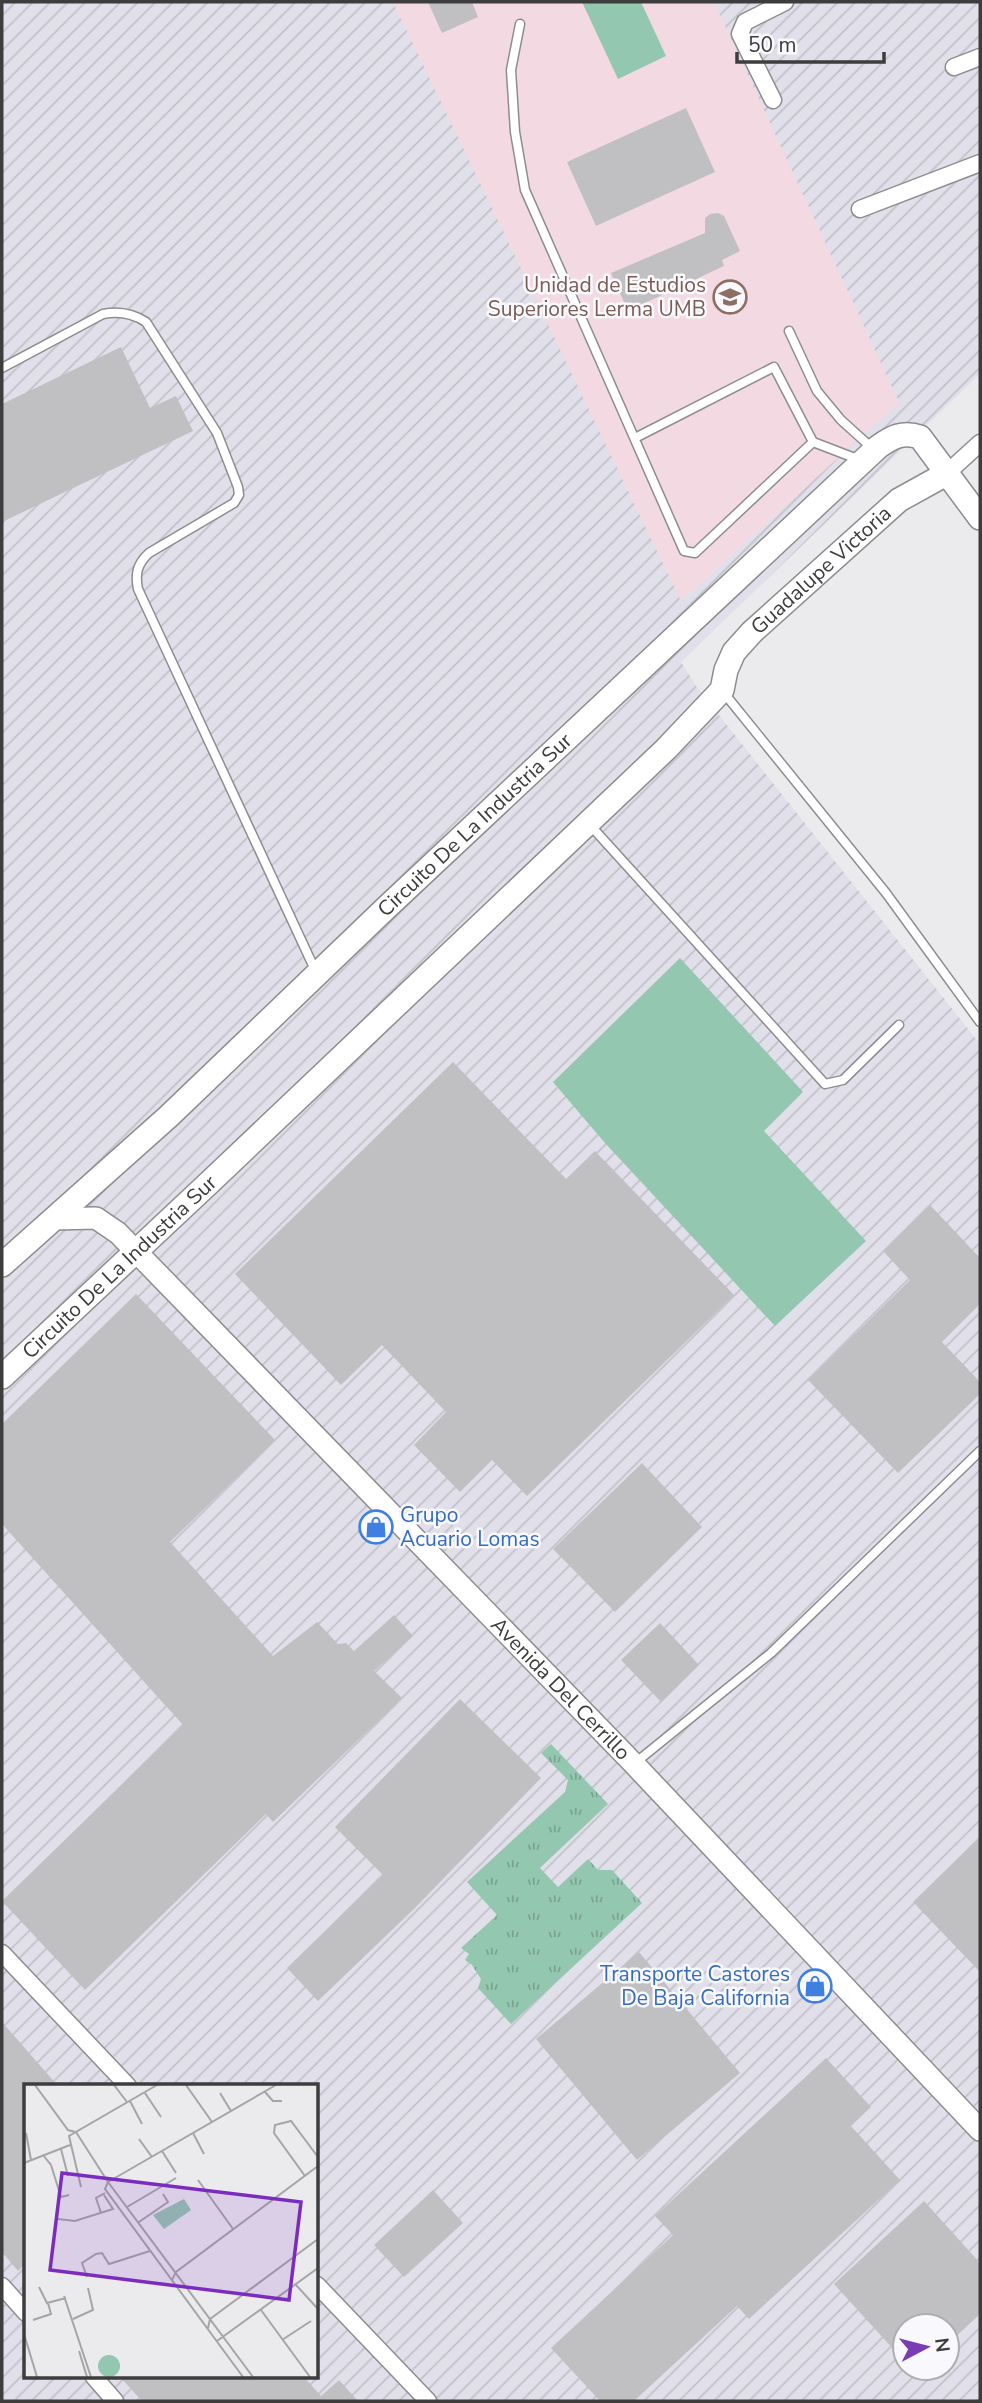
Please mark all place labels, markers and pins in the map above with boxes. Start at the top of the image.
place label: Unidad de Estudios Superiores Lerma UMB [488,271,706,323]
school or university icon: Unidad de Estudios Superiores Lerma UMB [711,278,749,316]
place label: Grupo Acuario Lomas [400,1501,539,1553]
shop icon: Grupo Acuario Lomas [357,1508,395,1546]
place label: Transporte Castores De Baja California [600,1960,790,2012]
shop icon: Transporte Castores De Baja California [796,1967,834,2005]

